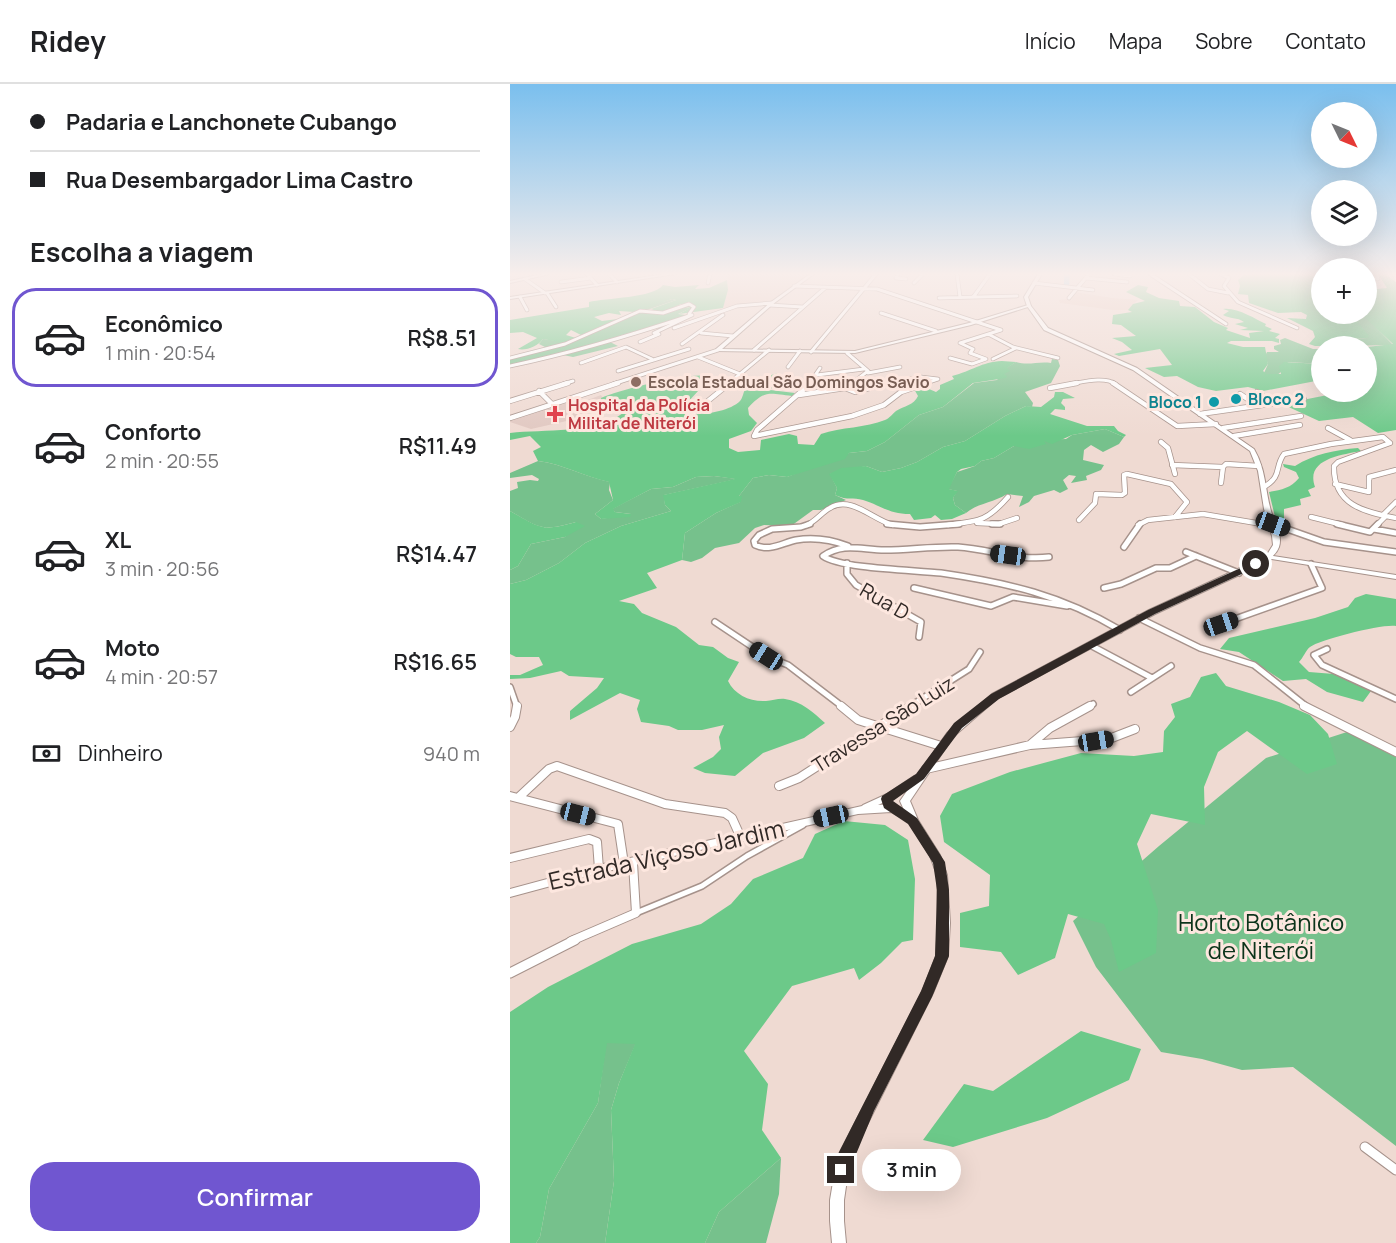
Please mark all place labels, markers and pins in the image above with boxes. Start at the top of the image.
place label: Escola Estadual São Domingos Savio [648,371,930,393]
marker: Escola Estadual São Domingos Savio [629,375,643,389]
place label: Bloco 2 [1248,388,1304,410]
place label: Bloco 1 [1148,391,1202,413]
marker: Bloco 2 [1229,392,1243,406]
place label: Hospital da Polícia Militar de Niterói [568,394,710,434]
marker: Bloco 1 [1207,395,1221,409]
marker: Hospital da Polícia Militar de Niterói [546,405,564,423]

